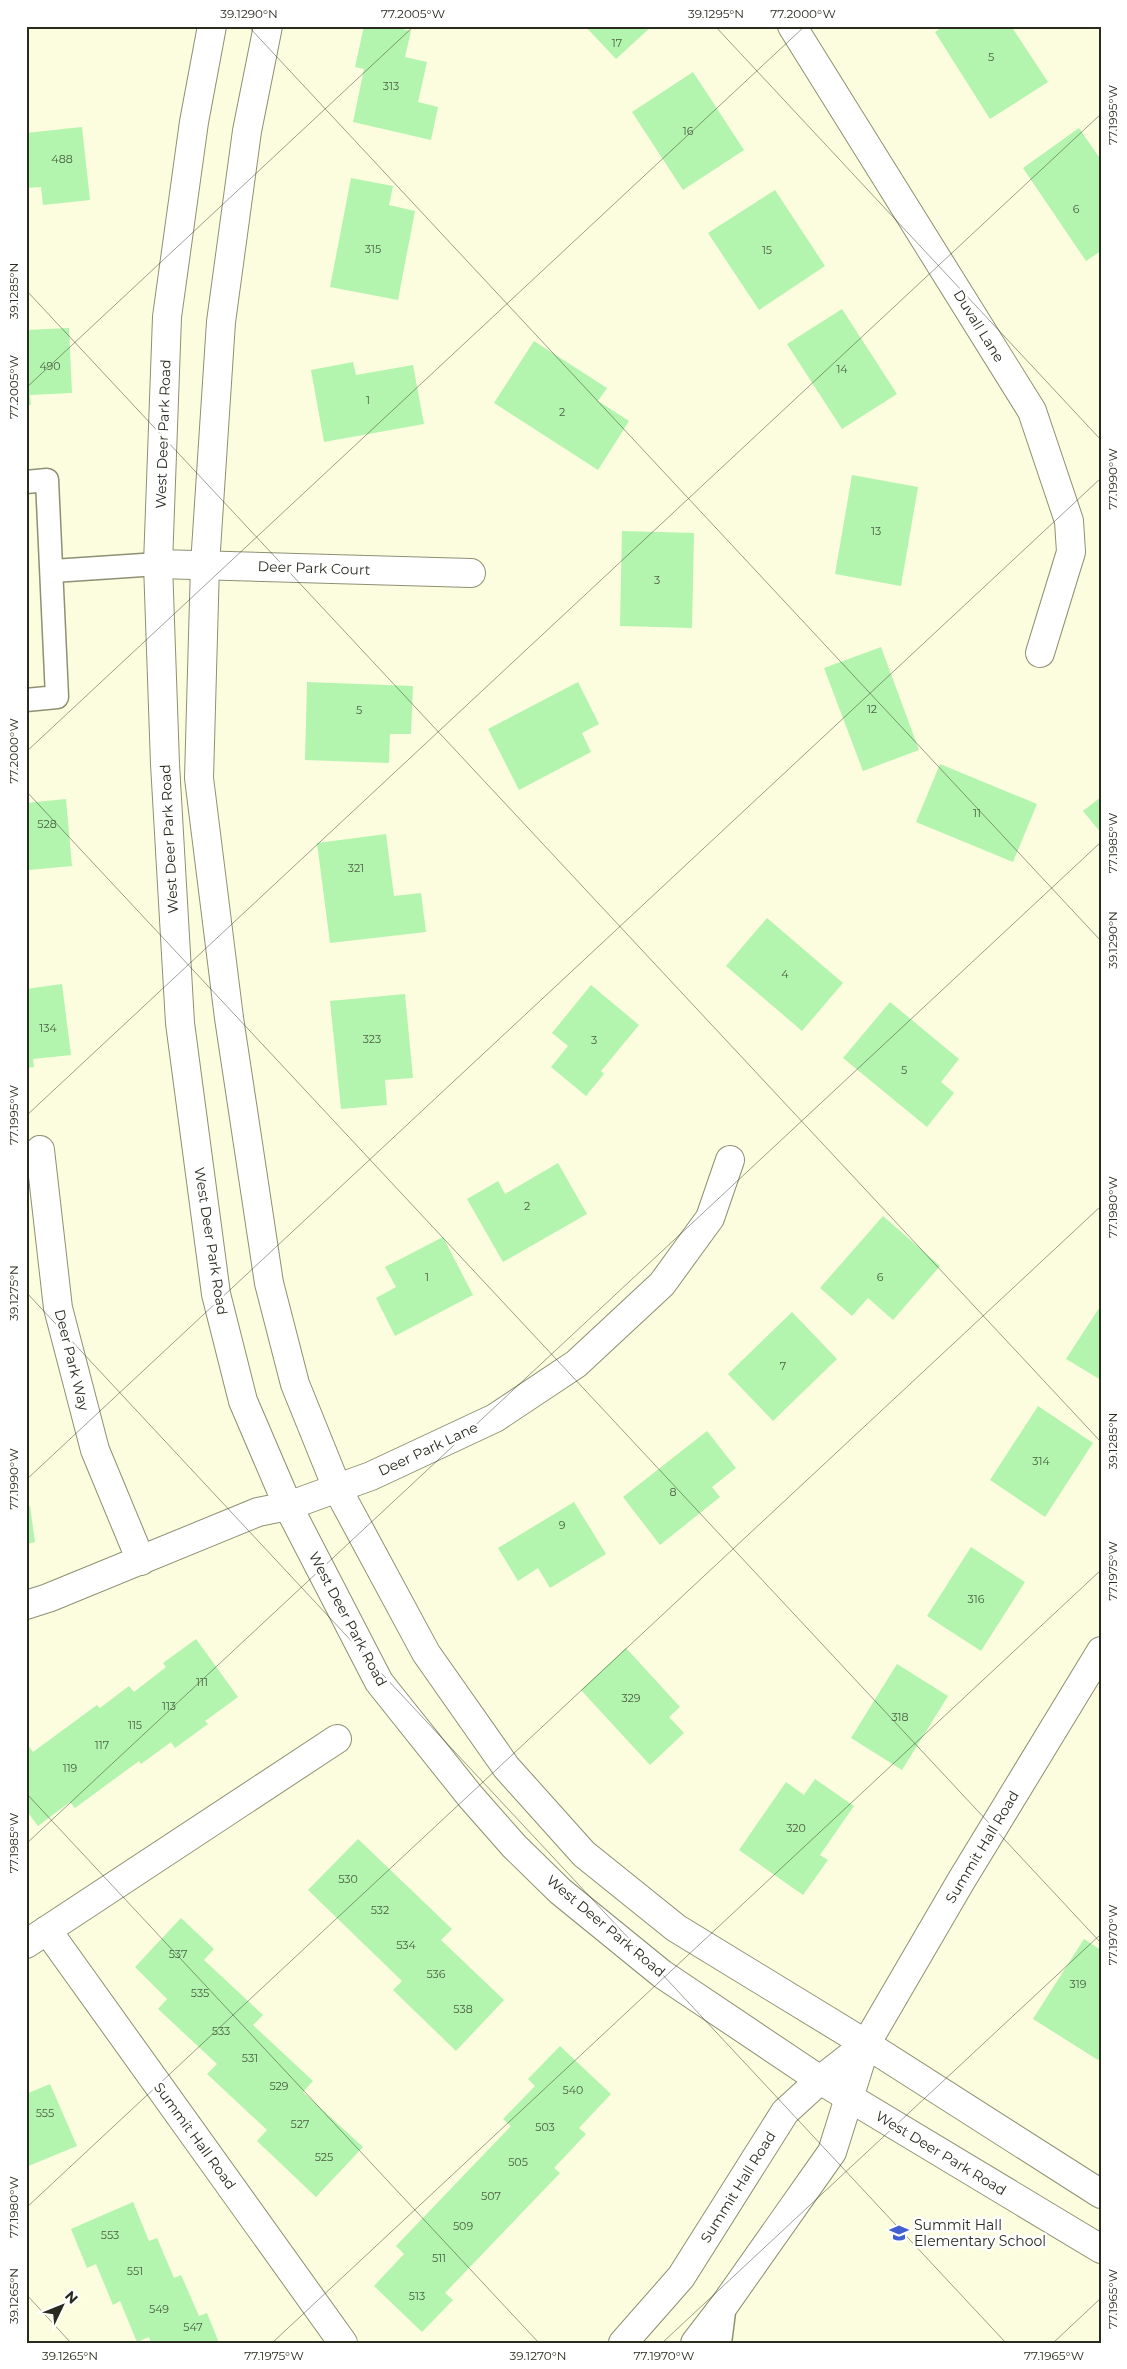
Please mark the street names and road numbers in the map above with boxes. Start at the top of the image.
street label: Duvall Lane [950,286,1008,366]
street label: West Deer Park Road [151,359,175,509]
street label: Deer Park Court [257,557,371,579]
street label: West Deer Park Road [156,764,182,914]
street label: West Deer Park Road [190,1166,232,1316]
street label: Deer Park Way [51,1307,93,1413]
street label: Deer Park Lane [375,1418,481,1480]
street label: West Deer Park Road [305,1549,391,1689]
street label: Summit Hall Road [941,1787,1023,1907]
street label: West Deer Park Road [543,1871,669,1981]
street label: Summit Hall Road [150,2079,240,2193]
street label: West Deer Park Road [872,2107,1010,2199]
street label: Summit Hall Road [696,2128,780,2246]

